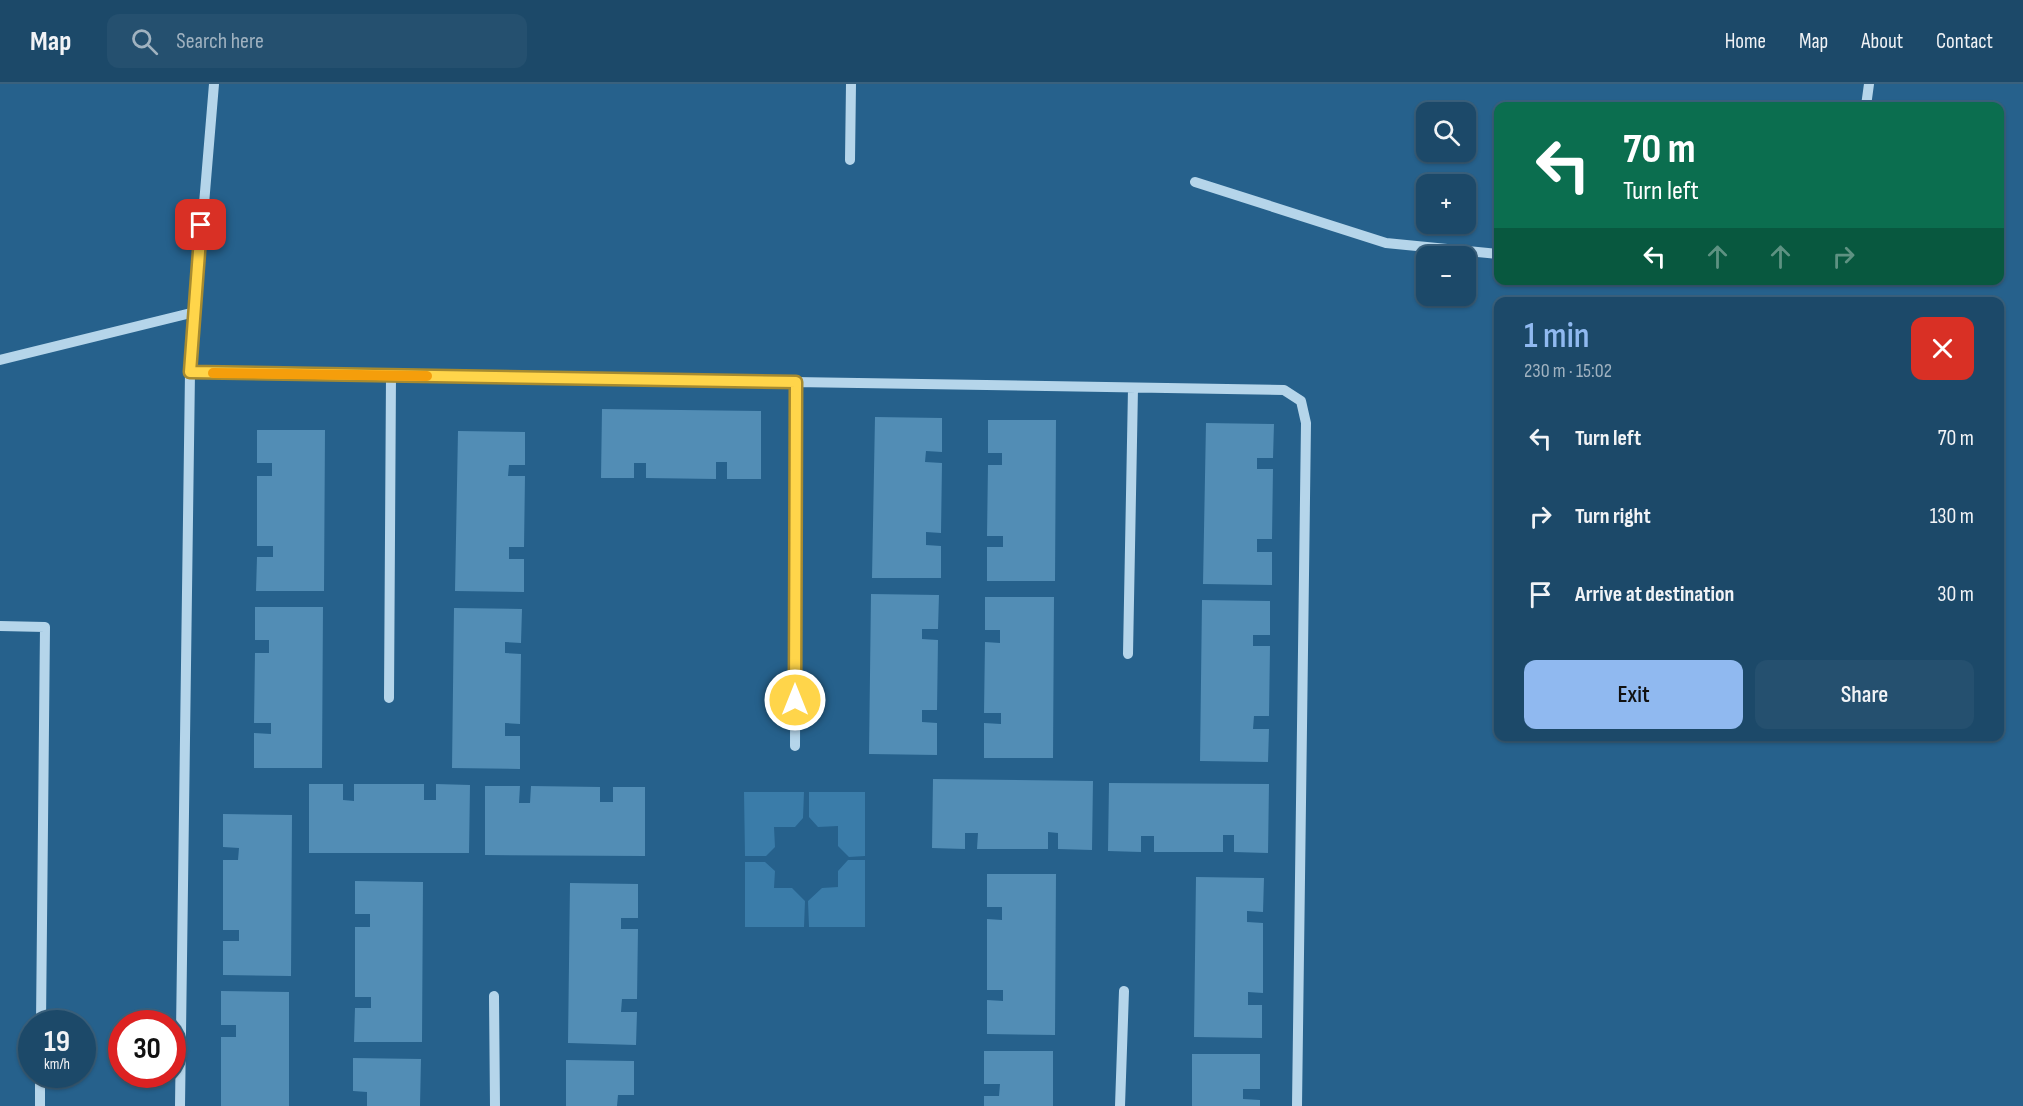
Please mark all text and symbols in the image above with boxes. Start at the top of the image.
search box [107,14,527,68]
text: Map [30,25,71,58]
icon: search [128,25,161,58]
text: Search here [176,28,264,55]
text: Home [1725,29,1766,54]
text: Map [1799,29,1828,54]
text: About [1861,29,1903,54]
text: Contact [1936,29,1993,54]
map controls [1416,102,1476,306]
button: search [1416,102,1476,162]
text: 70 m [1623,124,1696,175]
icon: left [1524,126,1602,204]
button: + [1416,174,1476,234]
text: Turn left [1623,175,1699,207]
pin [175,199,226,250]
icon: arrive [184,208,217,241]
icon: left [1638,240,1671,273]
icon: ahead [1701,240,1734,273]
icon: ahead [1764,240,1797,273]
icon: right [1827,240,1860,273]
button: − [1416,246,1476,306]
text: 1 min [1524,315,1589,358]
button: close [1911,317,1974,380]
text: 230 m · 15:02 [1524,359,1612,383]
icon: left [1524,422,1557,455]
text: Turn left [1575,425,1641,452]
text: 70 m [1938,425,1974,452]
icon: right [1524,500,1557,533]
text: Turn right [1575,503,1651,530]
text: 130 m [1930,503,1974,530]
icon: arrive [1524,578,1557,611]
text: Arrive at destination [1575,581,1734,608]
text: 30 m [1937,581,1974,608]
button: Exit [1524,660,1743,729]
button: Share [1755,660,1974,729]
position arrow [763,668,827,732]
speed limit sign: 30 [108,1010,186,1088]
text: 19 [44,1024,70,1060]
text: km/h [44,1055,70,1074]

